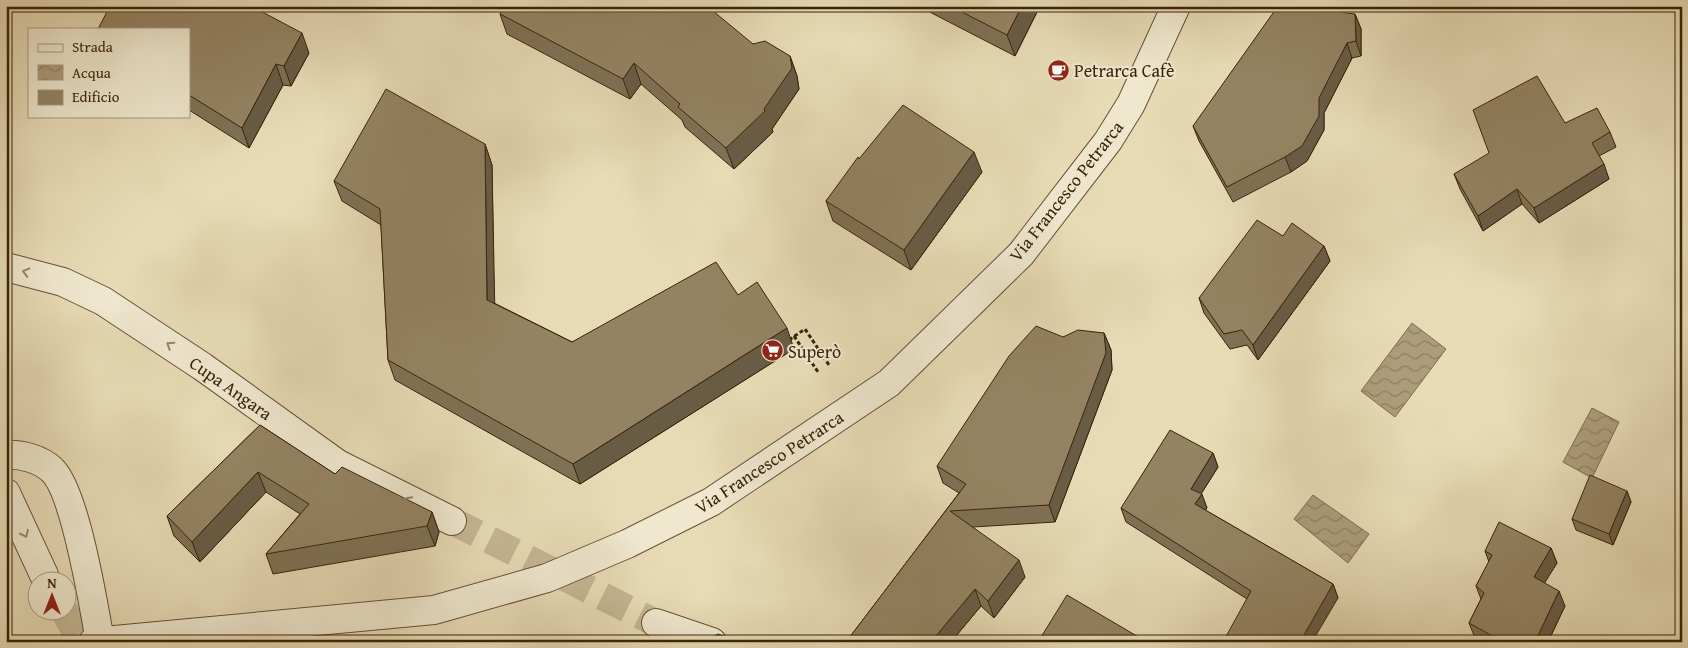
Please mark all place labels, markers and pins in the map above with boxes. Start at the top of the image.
place label: Petrarca Cafè [1074,57,1174,84]
cafe icon: Petrarca Cafè [1046,58,1070,82]
place label: Superò [788,338,841,365]
supermarket icon: Superò [760,339,784,363]

